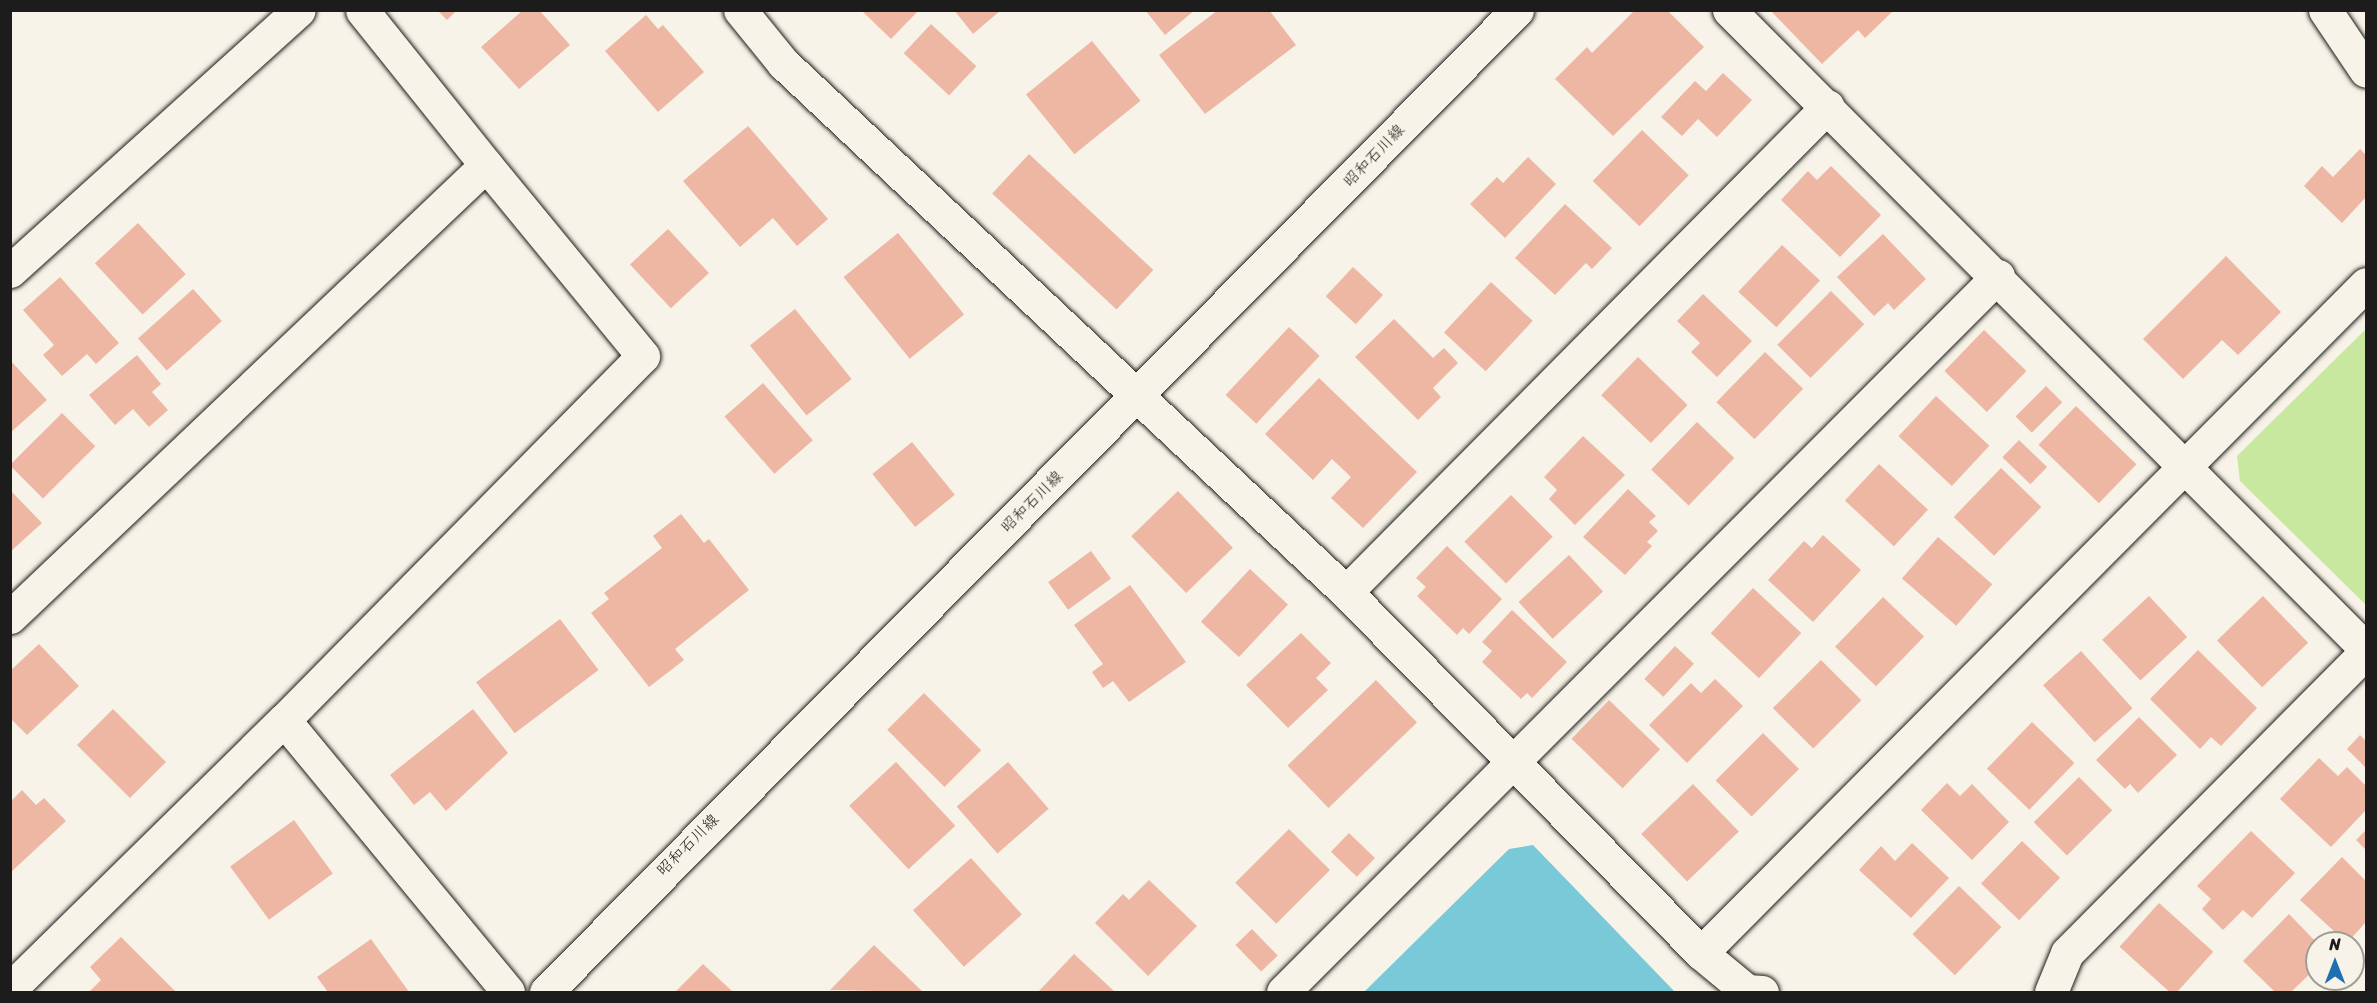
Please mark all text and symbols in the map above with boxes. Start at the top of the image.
street label: 昭和石川線 [1339,121,1409,191]
street label: 昭和石川線 [997,467,1067,537]
street label: 昭和石川線 [653,810,723,880]
text: N [2329,930,2341,959]
north arrow [2305,931,2365,991]

